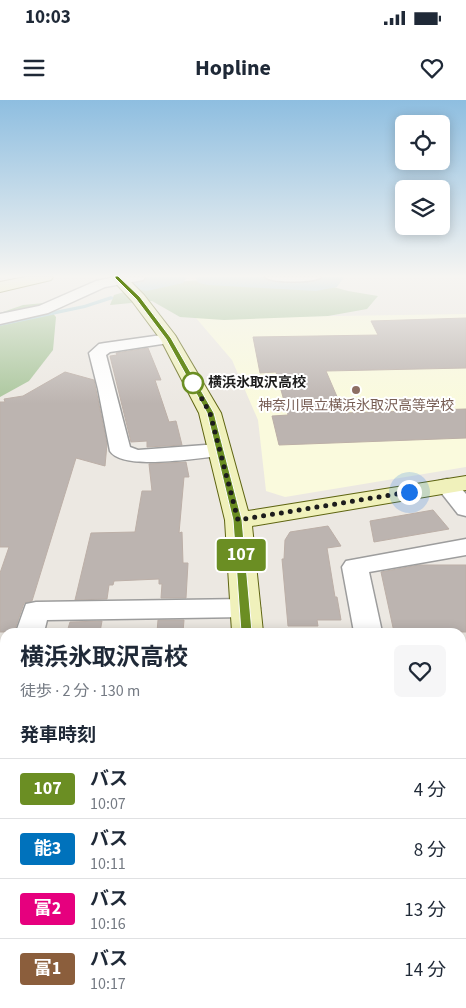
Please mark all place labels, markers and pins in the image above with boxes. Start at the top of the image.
marker: 横浜氷取沢高校 [182,372,204,394]
place label: 横浜氷取沢高校 [208,373,306,393]
marker: 神奈川県立横浜氷取沢高等学校 [350,384,362,396]
place label: 神奈川県立横浜氷取沢高等学校 [258,396,454,416]

